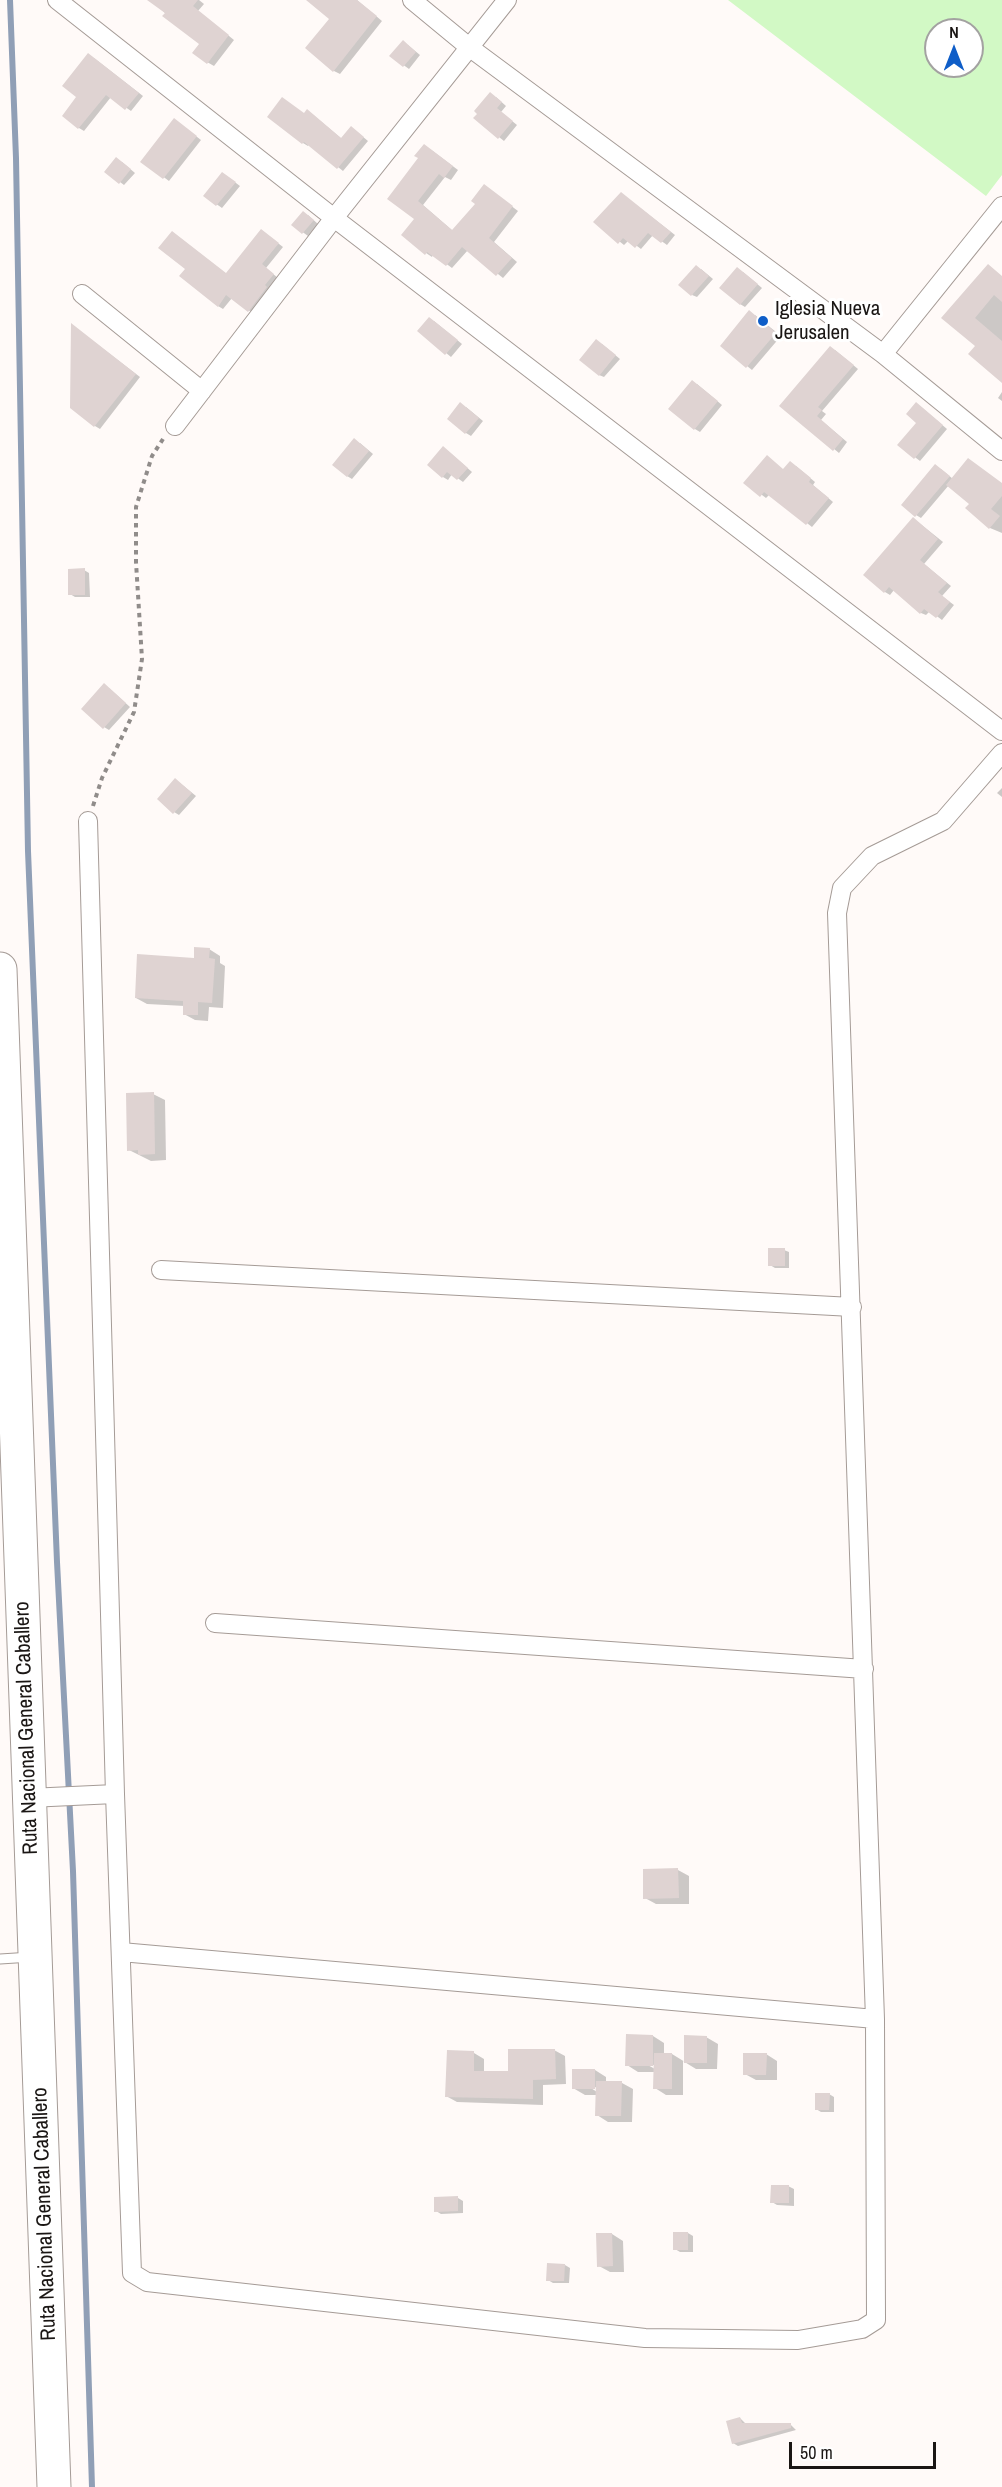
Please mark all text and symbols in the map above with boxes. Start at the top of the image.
north arrow [924,18,984,78]
text: N [949,21,959,43]
place label: Iglesia Nueva Jerusalen [775,296,880,346]
marker: Iglesia Nueva Jerusalen [756,314,770,328]
street label: Ruta Nacional General Caballero [10,1601,44,1855]
street label: Ruta Nacional General Caballero [28,2087,62,2341]
scale bar [792,2430,939,2468]
text: 50 m [800,2440,833,2465]

